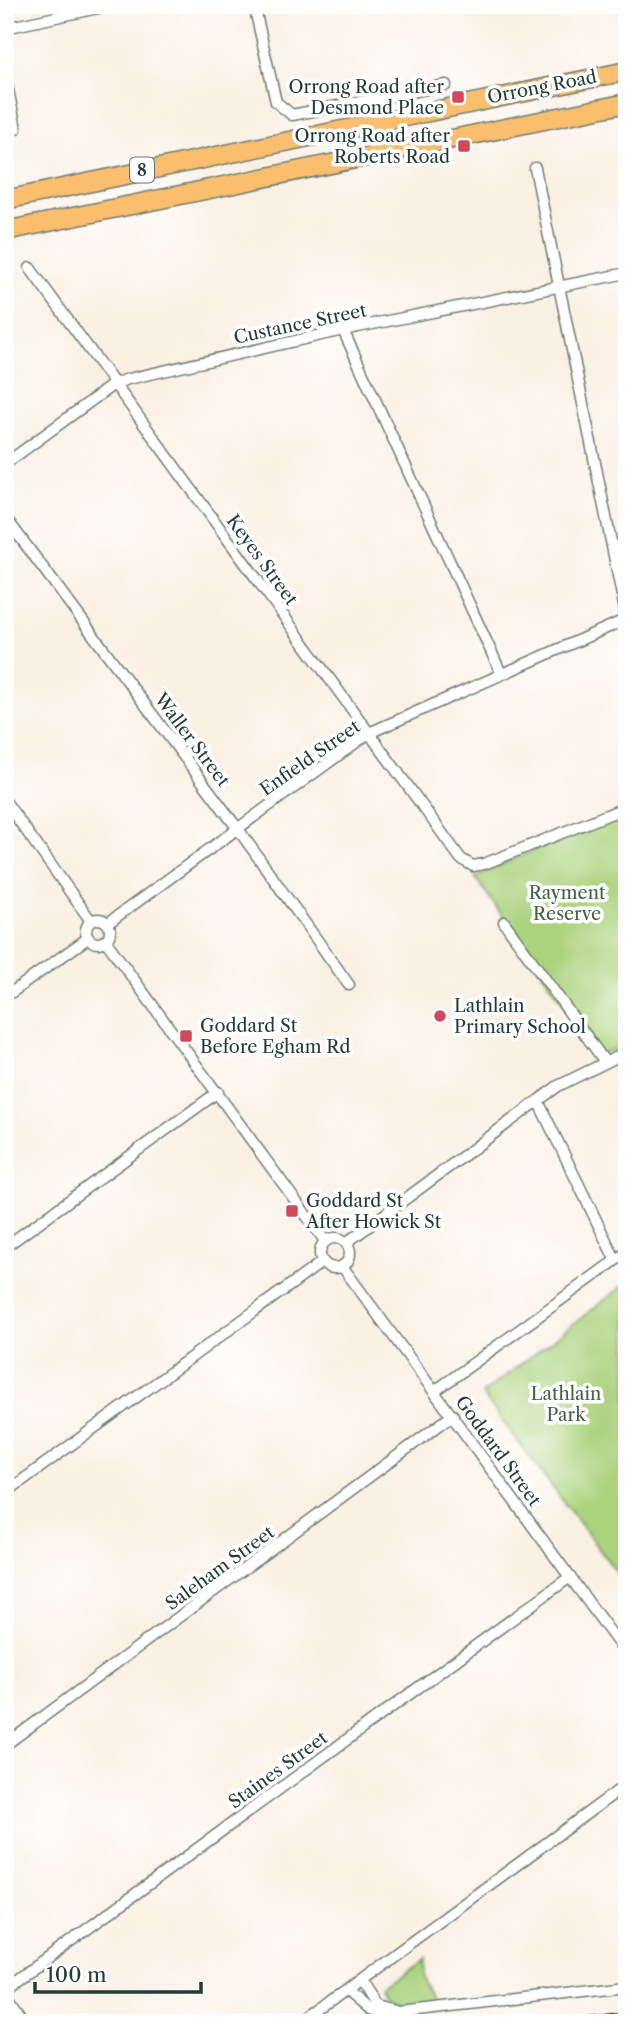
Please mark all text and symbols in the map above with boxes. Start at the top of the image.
street label: Orrong Road [485,66,599,108]
place label: Orrong Road after Desmond Place [289,76,444,119]
marker: Orrong Road after Desmond Place [450,89,466,105]
place label: Orrong Road after Roberts Road [295,125,450,168]
marker: Orrong Road after Roberts Road [456,138,472,154]
road number: 8 [130,158,154,182]
street label: Custance Street [232,299,369,349]
street label: Keyes Street [222,510,303,610]
street label: Waller Street [149,688,235,792]
street label: Enfield Street [256,715,365,801]
park label: Rayment Reserve [529,882,606,925]
place label: Lathlain Primary School [454,995,586,1038]
marker: Lathlain Primary School [432,1008,448,1024]
place label: Goddard St Before Egham Rd [200,1015,350,1058]
marker: Goddard St Before Egham Rd [178,1028,194,1044]
place label: Goddard St After Howick St [305,1190,442,1233]
marker: Goddard St After Howick St [284,1203,300,1219]
park label: Lathlain Park [531,1383,601,1426]
street label: Goddard Street [451,1392,546,1511]
street label: Saleham Street [161,1521,279,1615]
street label: Staines Street [224,1726,332,1813]
scale bar [35,1951,201,1995]
text: 100 m [46,1962,107,1987]

